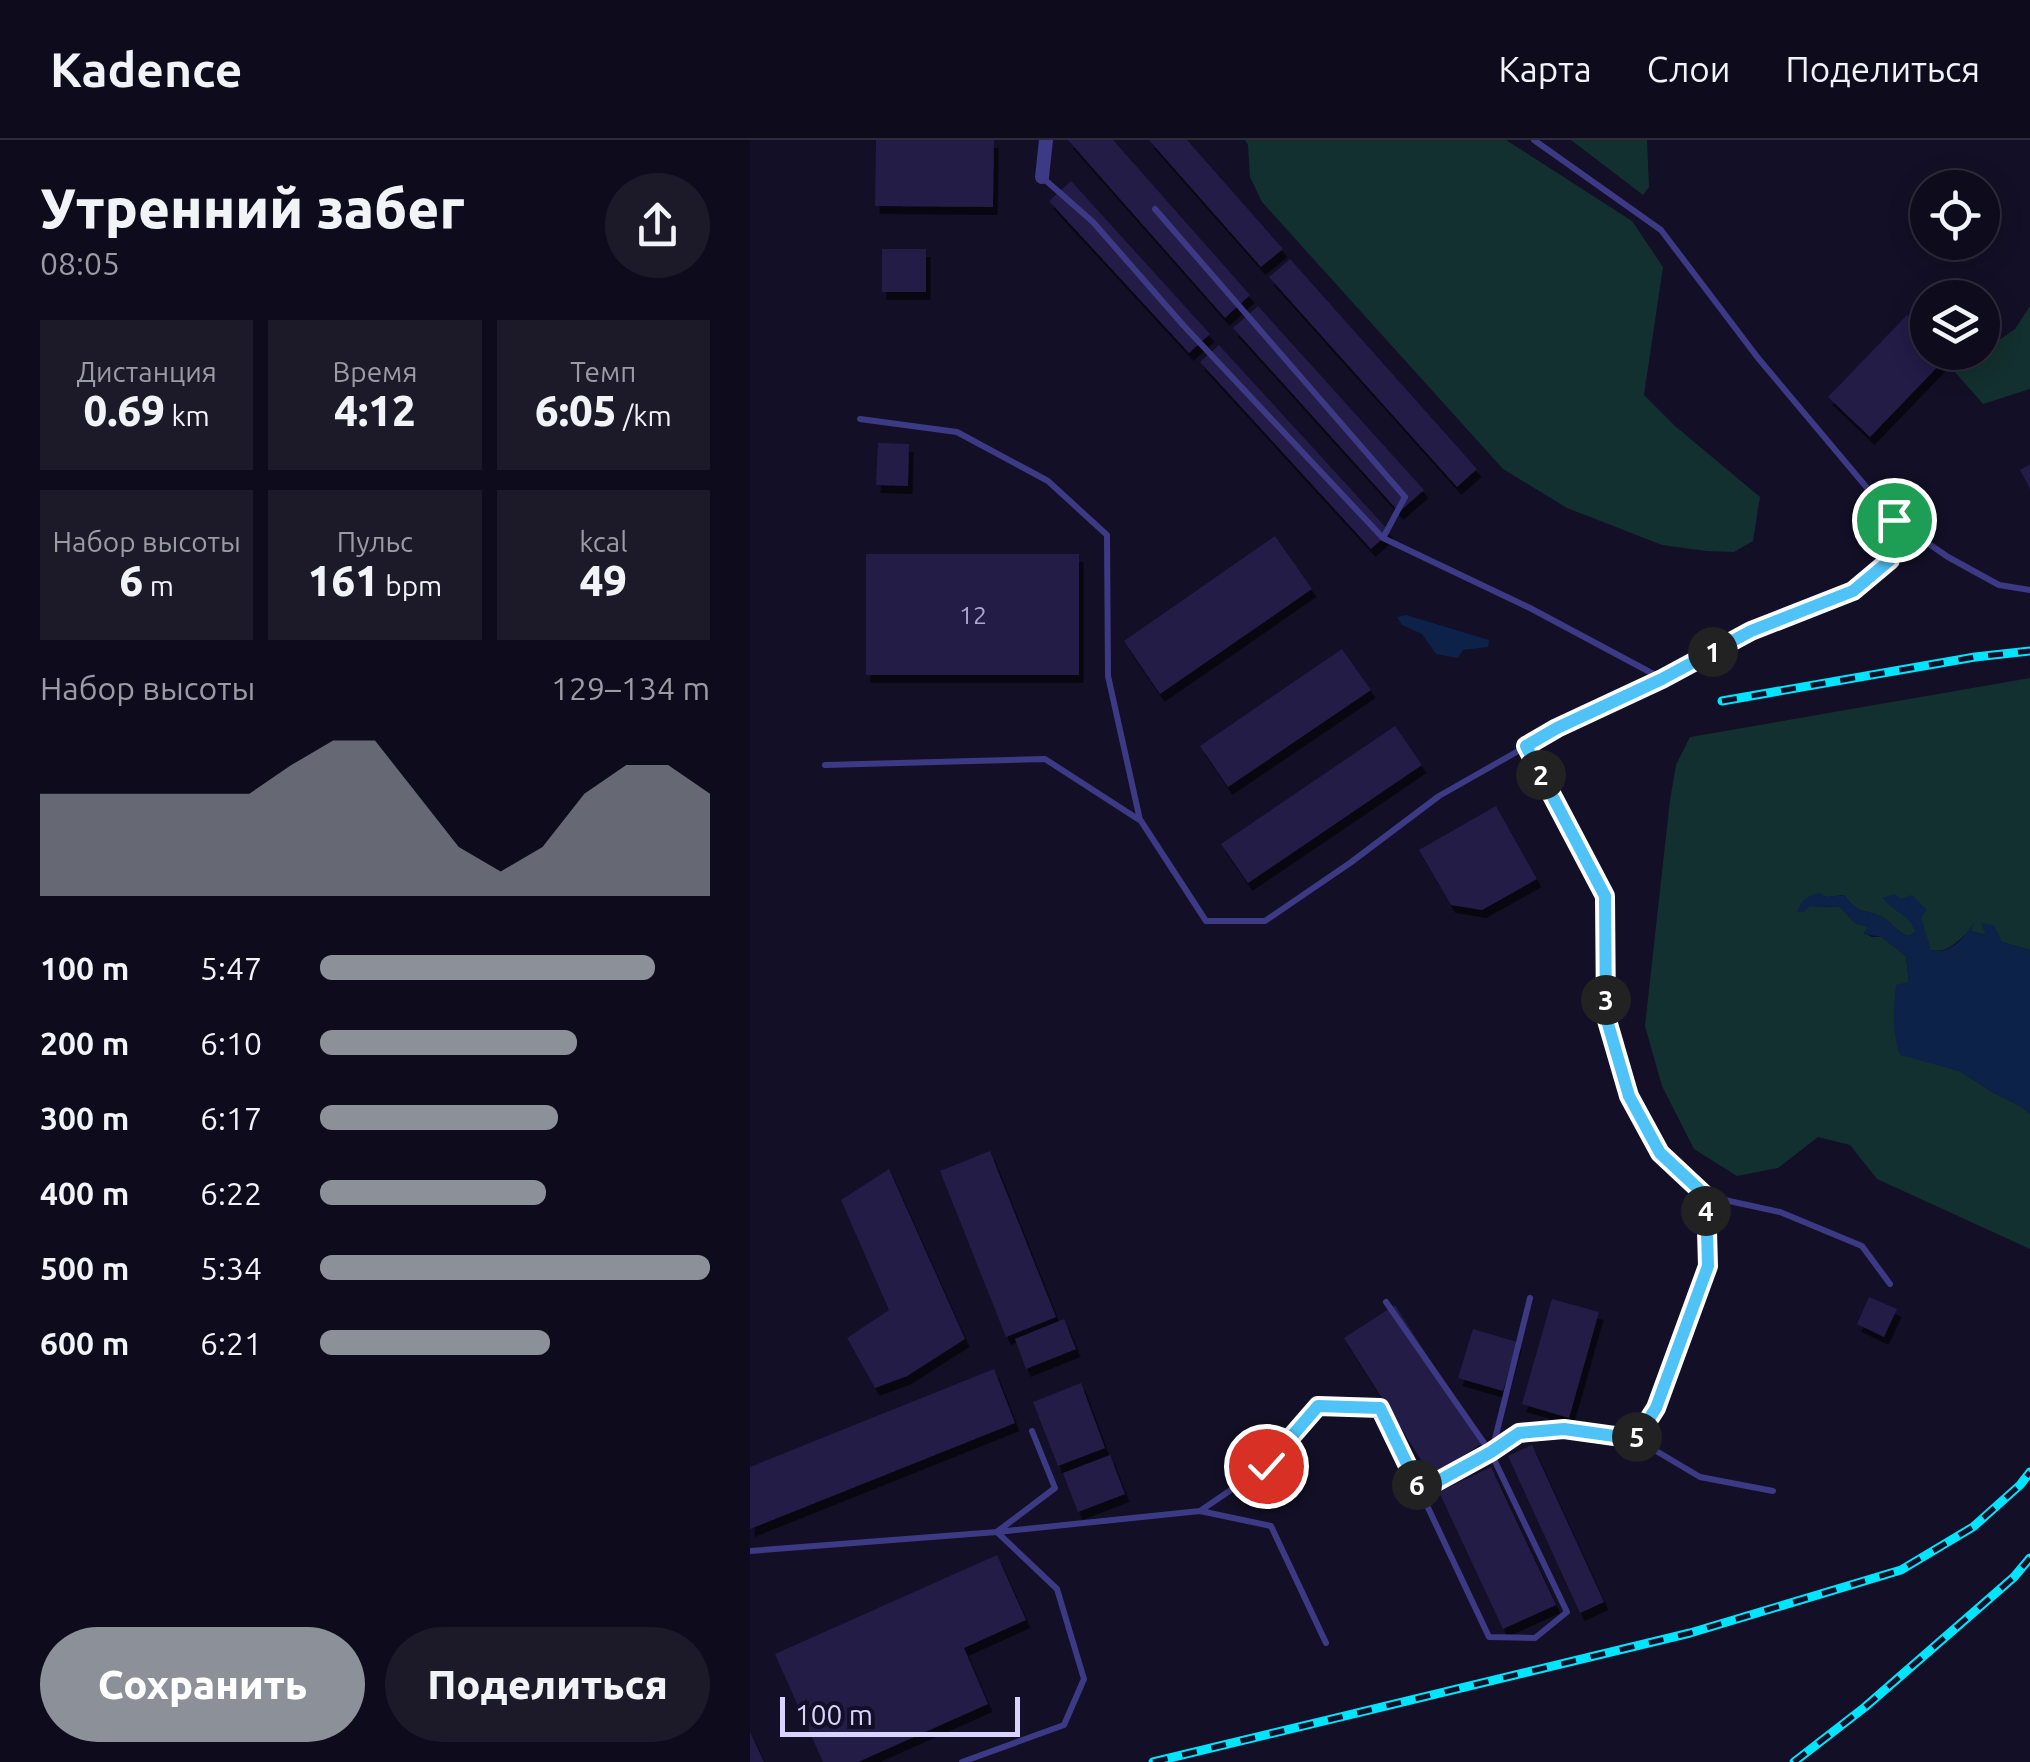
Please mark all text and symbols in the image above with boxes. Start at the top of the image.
text: Kadence [50,42,242,96]
text: Карта [1498,49,1592,89]
text: Слои [1647,49,1731,89]
text: Поделиться [1786,49,1980,89]
map controls [1910,170,2000,370]
button: locate [1910,170,2000,260]
button: share [605,173,710,278]
text: Утренний забег [40,177,464,238]
text: 08:05 [40,245,120,281]
button: layers [1910,280,2000,370]
text: Дистанция [76,356,217,387]
text: Время [332,356,418,387]
text: Темп [570,356,636,387]
text: 0.69 [84,387,165,434]
text: 4:12 [334,387,416,434]
text: 6:05 [535,387,616,434]
text: km [165,400,210,431]
text: /km [616,400,672,431]
pin [1852,478,1937,563]
icon: arrive [1867,493,1922,548]
text: Набор высоты [52,526,241,557]
text: Пульс [337,526,413,557]
text: kcal [579,526,627,557]
text: 6 [120,557,143,604]
text: 161 [308,557,379,604]
text: 49 [580,557,627,604]
text: m [143,570,174,601]
text: bpm [379,570,442,601]
house number: 12 [959,601,987,629]
pin: 1 [1688,627,1738,677]
text: 1 [1705,636,1721,667]
text: Набор высоты [40,670,255,706]
text: 129–134 m [551,670,710,706]
pin: 2 [1516,750,1566,800]
text: 2 [1533,759,1549,790]
text: 100 m [40,950,129,986]
text: 5:47 [200,950,262,986]
pin: 3 [1581,975,1631,1025]
text: 3 [1598,984,1614,1015]
text: 200 m [40,1025,129,1061]
text: 6:10 [200,1025,262,1061]
text: 300 m [40,1100,129,1136]
text: 6:17 [200,1100,262,1136]
text: 400 m [40,1175,129,1211]
text: 6:22 [200,1175,262,1211]
pin: 4 [1681,1186,1731,1236]
text: 4 [1698,1195,1714,1226]
text: 500 m [40,1250,129,1286]
text: 5:34 [200,1250,262,1286]
text: 600 m [40,1325,129,1361]
text: 6:21 [200,1325,262,1361]
pin: 5 [1612,1412,1662,1462]
text: 5 [1629,1421,1645,1452]
pin [1224,1424,1309,1509]
icon: check [1239,1439,1294,1494]
pin: 6 [1392,1460,1442,1510]
text: 6 [1409,1469,1425,1500]
button: Сохранить [40,1627,365,1742]
button: Поделиться [385,1627,710,1742]
scale bar [780,1692,1020,1736]
text: 100 m [795,1699,873,1730]

